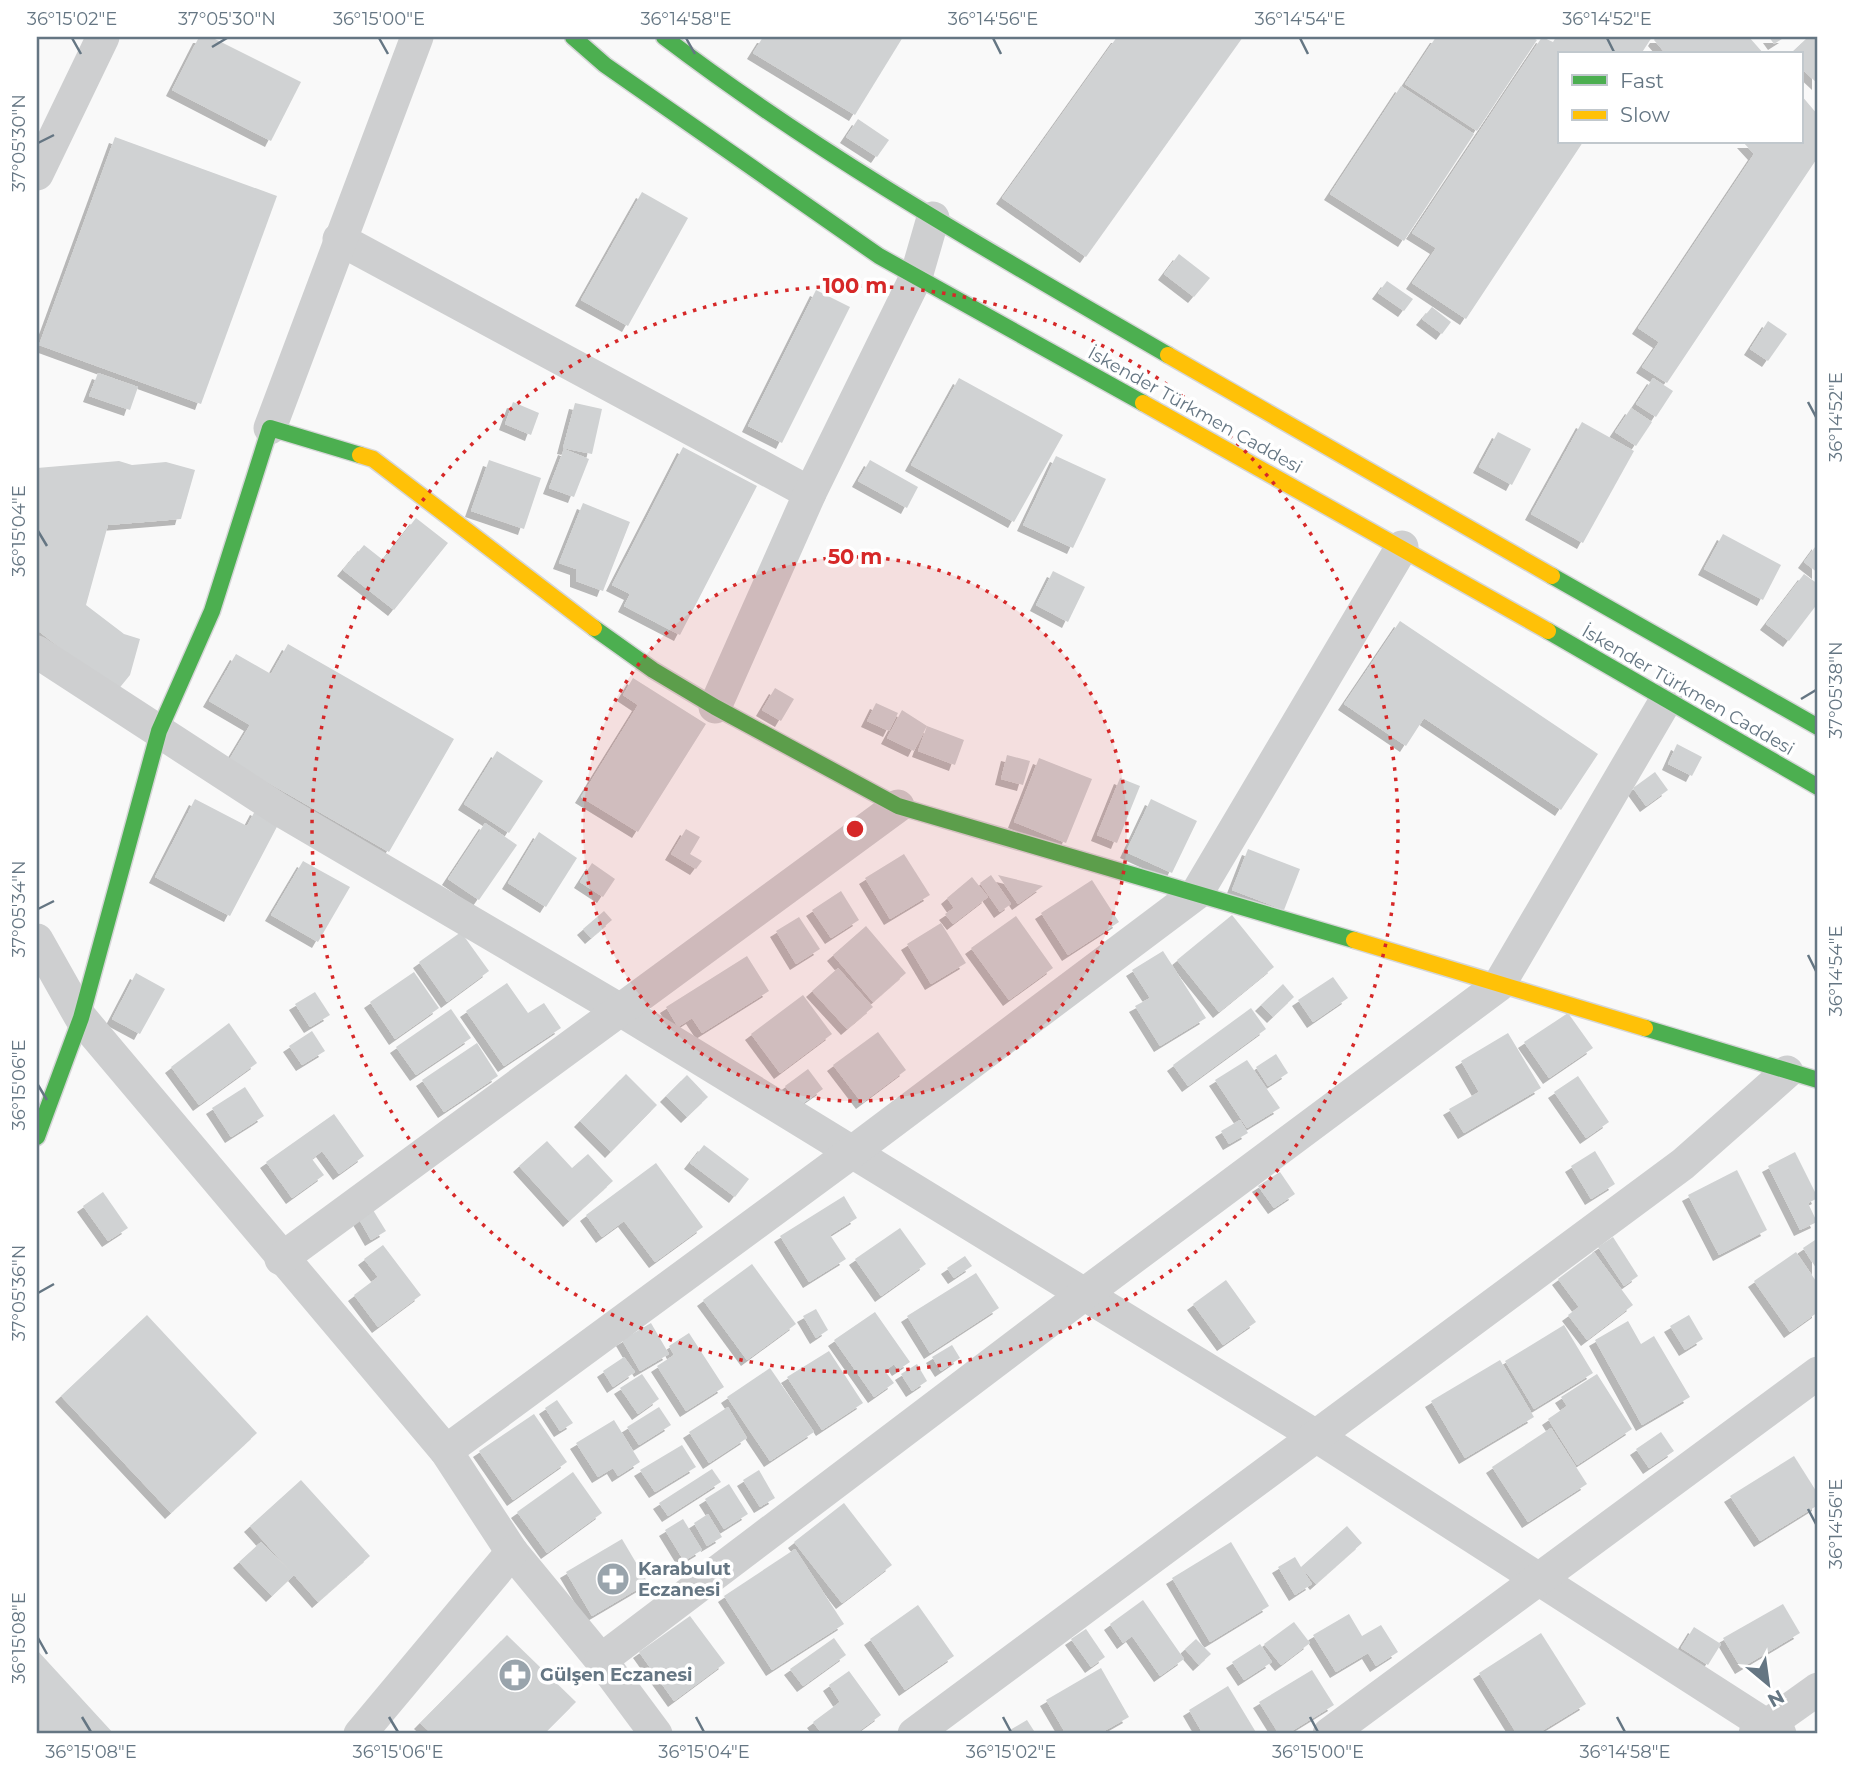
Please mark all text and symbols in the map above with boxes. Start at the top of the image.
text: 36°15'02"E [27,8,117,30]
text: 37°05'30"N [178,8,276,30]
text: 36°15'00"E [333,8,425,30]
text: 36°14'58"E [640,8,732,30]
text: 36°14'56"E [948,8,1038,30]
text: 36°14'54"E [1255,8,1345,30]
text: 36°14'52"E [1562,8,1652,30]
legend [1558,52,1802,144]
text: Fast [1620,68,1664,93]
text: 37°05'30"N [8,94,30,192]
text: Slow [1620,102,1670,127]
text: 100 m [823,273,887,298]
street label: İskender Türkmen Caddesi [1084,342,1306,478]
text: 36°14'52"E [1825,372,1847,462]
text: 36°15'04"E [8,485,30,577]
text: 50 m [828,544,882,569]
street label: İskender Türkmen Caddesi [1578,620,1798,760]
text: 37°05'38"N [1825,641,1847,739]
centre of rings [843,817,867,841]
text: 37°05'34"N [8,860,30,958]
text: 36°14'54"E [1825,926,1847,1016]
text: 36°15'06"E [8,1040,30,1131]
text: 37°05'36"N [8,1245,30,1341]
text: 36°14'56"E [1825,1479,1847,1569]
place label: Karabulut Eczanesi [638,1558,731,1601]
pharmacy icon: Karabulut Eczanesi [594,1560,632,1598]
text: 36°15'08"E [8,1592,30,1684]
north arrow [1732,1648,1802,1718]
pharmacy icon: Gülşen Eczanesi [496,1656,534,1694]
place label: Gülşen Eczanesi [540,1664,692,1686]
text: N [1764,1685,1788,1712]
text: 36°15'08"E [45,1741,137,1763]
text: 36°15'06"E [353,1741,444,1763]
text: 36°15'04"E [658,1741,750,1763]
text: 36°15'02"E [966,1741,1056,1763]
text: 36°15'00"E [1272,1741,1364,1763]
text: 36°14'58"E [1579,1741,1671,1763]

